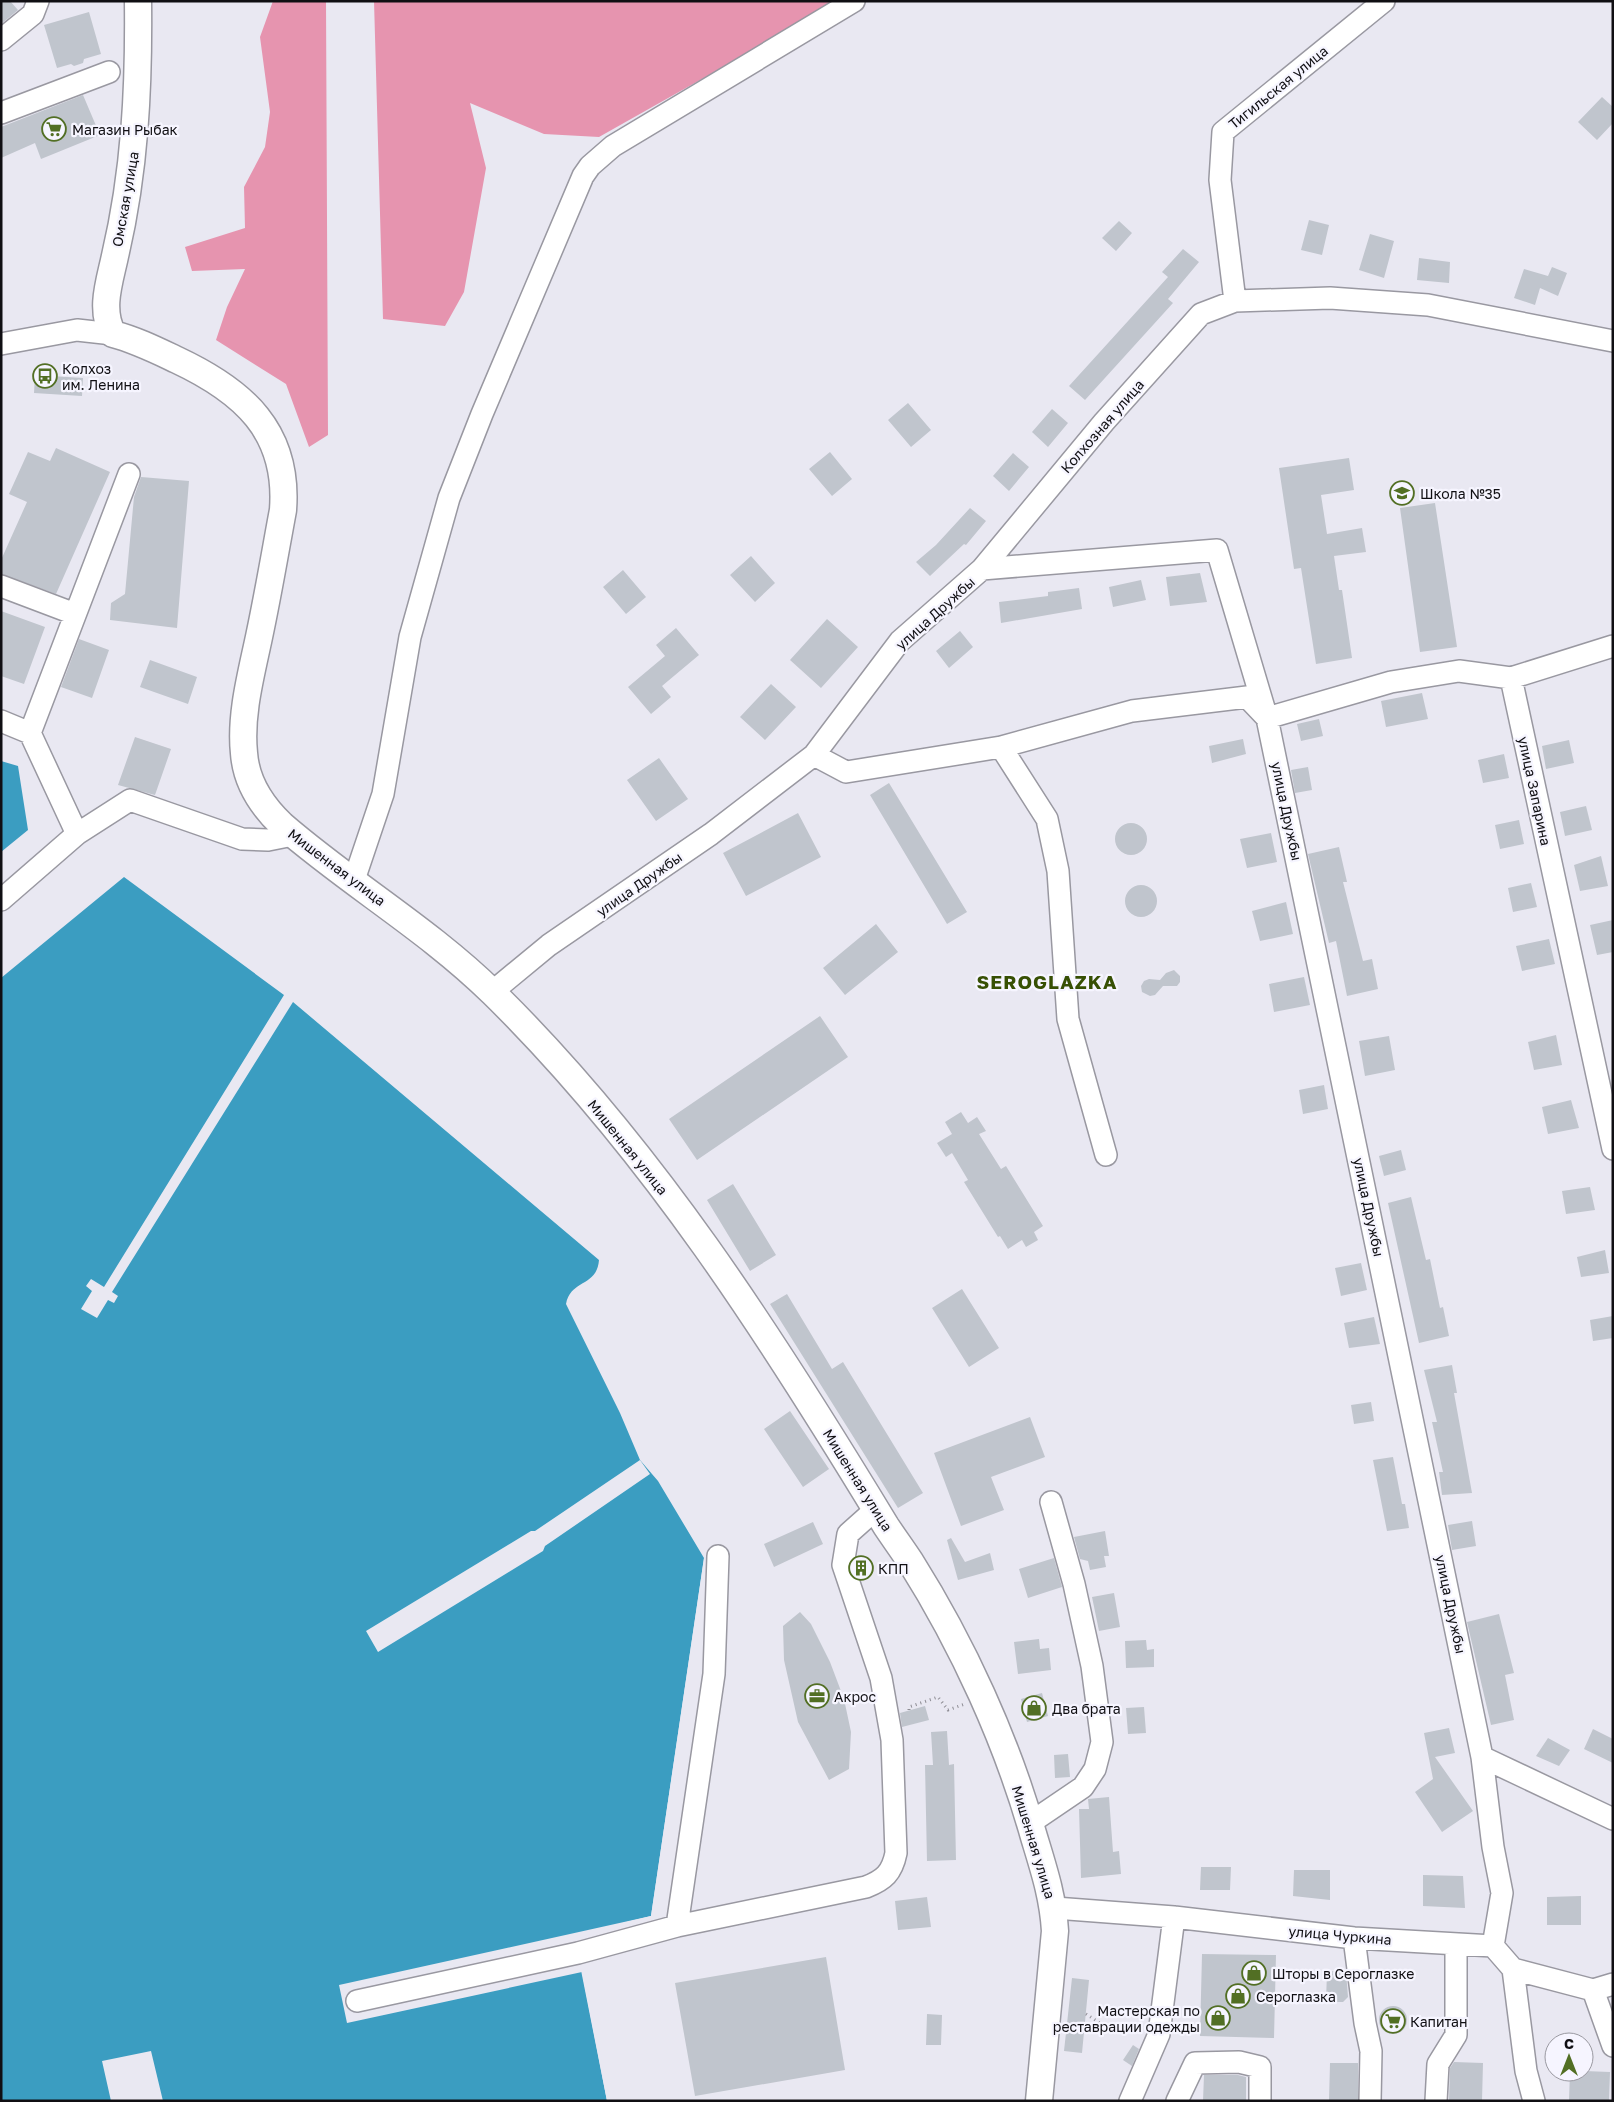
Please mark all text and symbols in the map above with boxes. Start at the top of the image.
street label: Тигильская улица [1225,42,1331,132]
supermarket icon: Магазин Рыбак [41,116,67,142]
place label: Магазин Рыбак [72,121,178,138]
street label: Омская улица [108,150,142,248]
place label: Колхоз им. Ленина [62,360,140,393]
bus stop icon: Колхоз им. Ленина [32,363,58,389]
street label: Колхозная улица [1057,376,1147,476]
school or university icon: Школа №35 [1389,480,1415,506]
place label: Школа №35 [1420,485,1501,502]
street label: улица Дружбы [892,573,978,653]
street label: улица Запарина [1515,735,1555,847]
street label: улица Дружбы [1268,760,1306,862]
street label: Мишенная улица [285,825,389,909]
street label: улица Дружбы [593,848,685,920]
district label: SEROGLAZKA [977,970,1117,993]
street label: Мишенная улица [584,1096,672,1198]
street label: улица Дружбы [1350,1156,1388,1258]
street label: Мишенная улица [820,1426,896,1534]
street label: улица Дружбы [1432,1553,1470,1655]
building icon: КПП [848,1555,874,1581]
place label: КПП [878,1560,909,1577]
office icon: Акрос [804,1683,830,1709]
place label: Акрос [834,1688,876,1705]
shop icon: Два брата [1021,1695,1047,1721]
place label: Два брата [1052,1700,1121,1717]
street label: Мишенная улица [1009,1783,1059,1901]
street label: улица Чуркина [1288,1922,1392,1948]
shop icon: Шторы в Сероглазке [1241,1960,1267,1986]
place label: Шторы в Сероглазке [1272,1965,1414,1982]
shop icon: Сероглазка [1225,1983,1251,2009]
place label: Сероглазка [1256,1988,1336,2005]
place label: Мастерская по реставрации одежды [1053,2002,1200,2035]
shop icon: Мастерская по реставрации одежды [1205,2005,1231,2031]
supermarket icon: Капитан [1380,2008,1406,2034]
place label: Капитан [1410,2013,1468,2030]
north arrow [1544,2032,1594,2082]
text: С [1564,2035,1574,2052]

